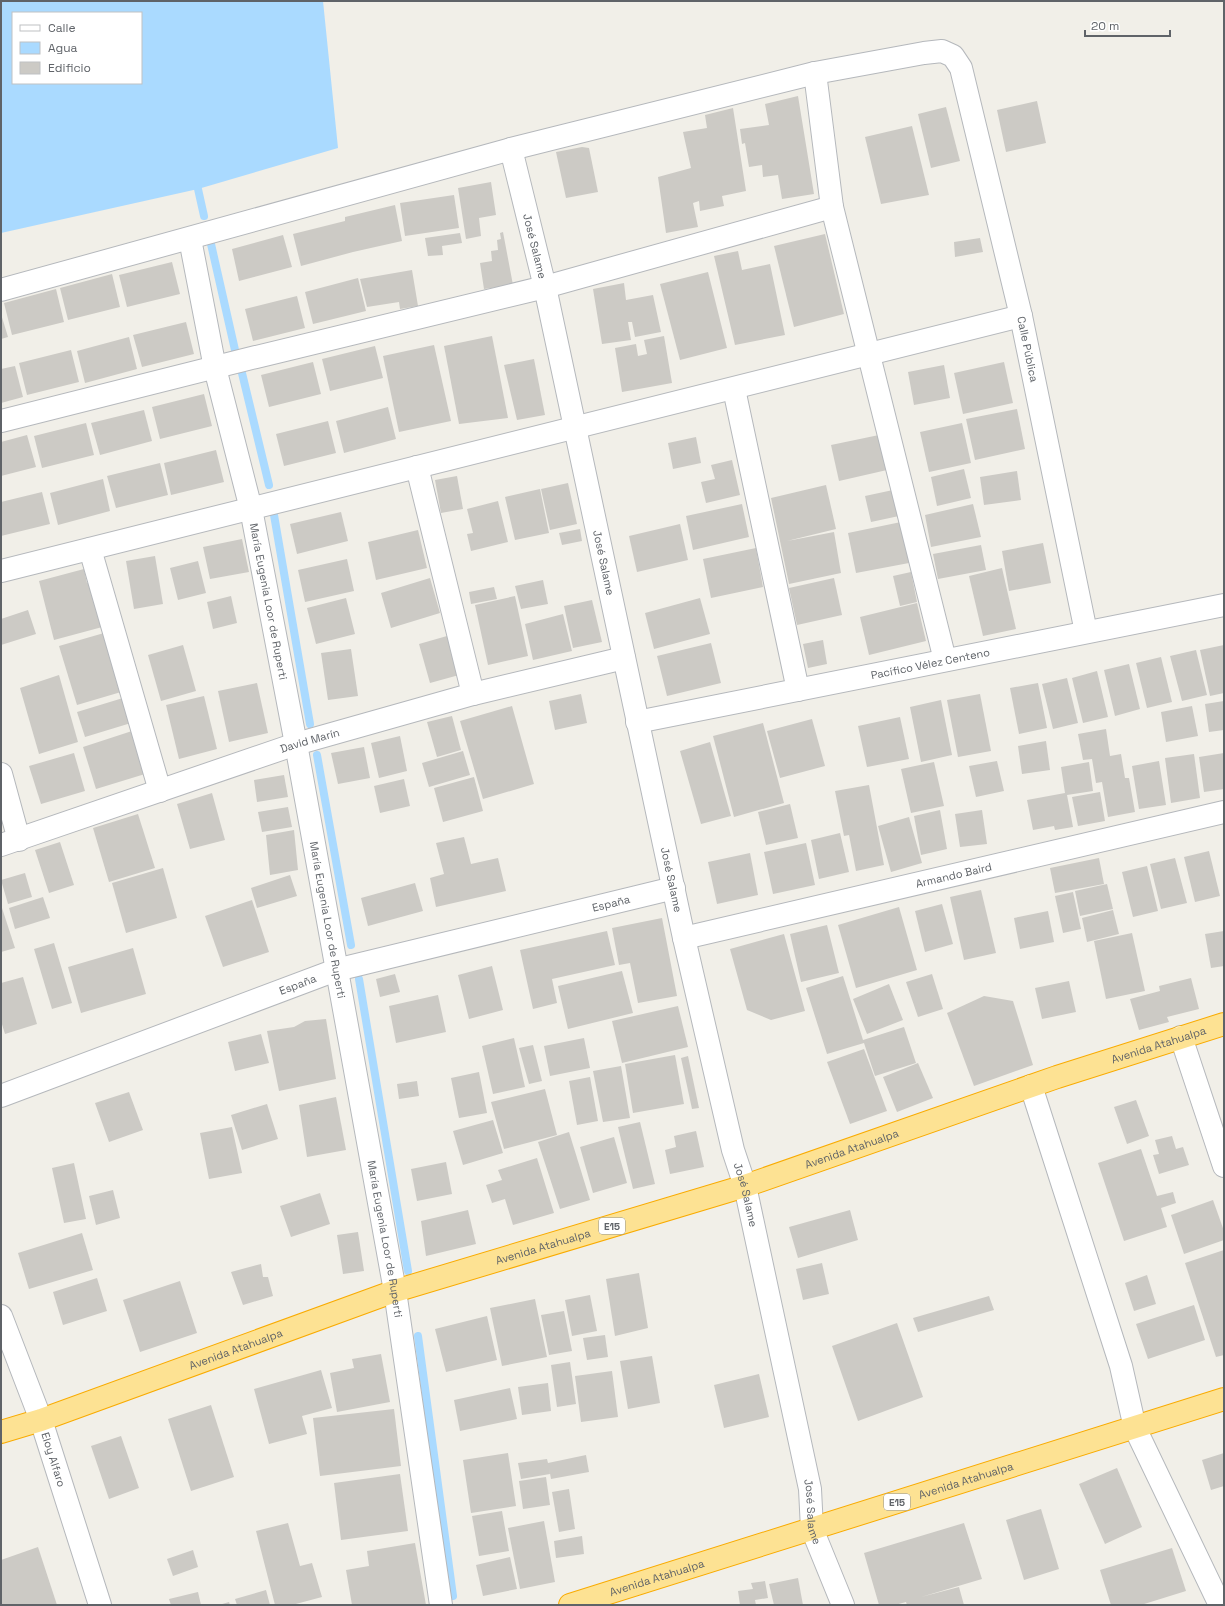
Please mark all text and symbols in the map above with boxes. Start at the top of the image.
legend [12,12,142,84]
scale bar [1085,12,1170,38]
text: 20 m [1091,18,1119,34]
text: Calle [48,20,76,36]
text: Agua [48,40,78,56]
text: Edificio [48,60,91,76]
street label: José Salame [520,212,550,280]
street label: Calle Pública [1014,315,1042,384]
street label: María Eugenia Loor de Ruperti [247,522,291,681]
street label: José Salame [590,529,618,597]
street label: Pacífico Vélez Centeno [870,645,991,682]
street label: David Marín [278,725,341,756]
street label: María Eugenia Loor de Ruperti [307,840,349,1000]
street label: José Salame [658,846,685,913]
street label: Armando Baird [914,859,993,891]
street label: España [591,892,632,915]
street label: España [277,971,319,998]
street label: Avenida Atahualpa [1110,1023,1208,1066]
street label: Avenida Atahualpa [803,1126,901,1172]
street label: María Eugenia Loor de Ruperti [364,1159,406,1319]
street label: José Salame [731,1161,761,1228]
road number: E15 [599,1218,625,1234]
street label: Avenida Atahualpa [494,1226,593,1267]
street label: Avenida Atahualpa [187,1325,285,1372]
street label: Eloy Alfaro [38,1430,69,1489]
street label: Avenida Atahualpa [917,1459,1016,1502]
street label: José Salame [801,1477,824,1546]
road number: E15 [884,1494,910,1510]
street label: Avenida Atahualpa [608,1556,706,1599]

